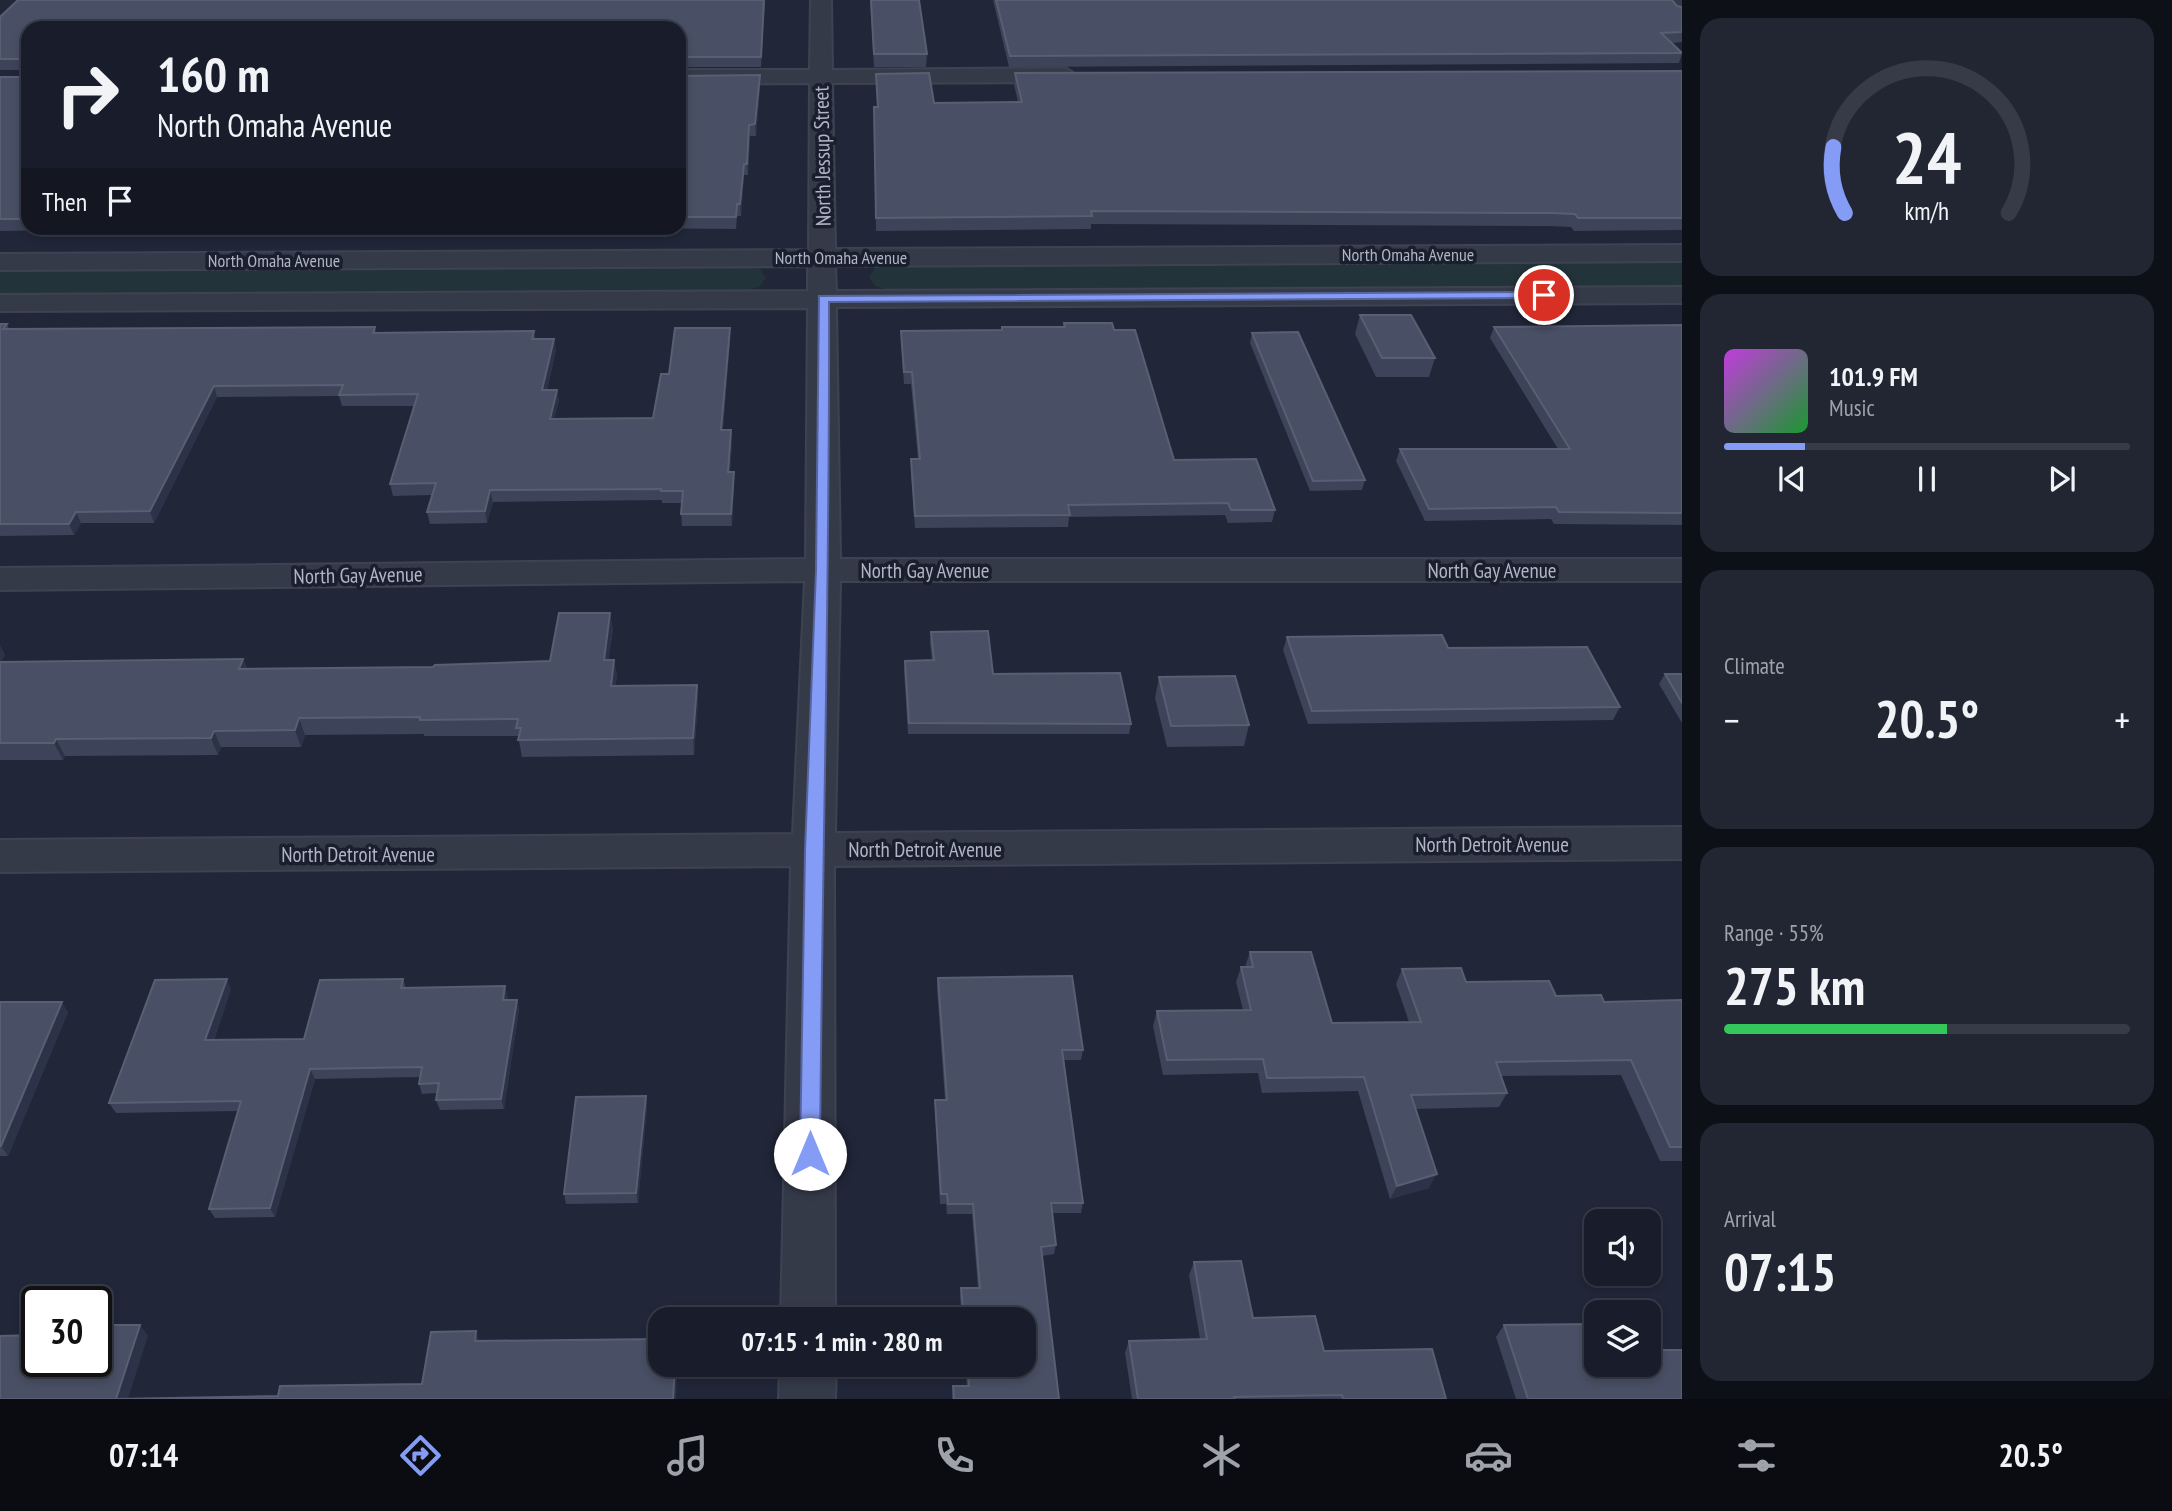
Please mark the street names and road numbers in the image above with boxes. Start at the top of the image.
street label: North Jessup Street [807,85,837,226]
street label: North Omaha Avenue [1342,243,1474,266]
street label: North Omaha Avenue [775,246,907,269]
street label: North Omaha Avenue [208,249,340,272]
street label: North Gay Avenue [860,557,990,584]
street label: North Gay Avenue [1427,557,1557,584]
street label: North Gay Avenue [293,560,423,590]
street label: North Detroit Avenue [1415,831,1569,858]
street label: North Detroit Avenue [848,836,1002,863]
street label: North Detroit Avenue [281,841,435,868]

